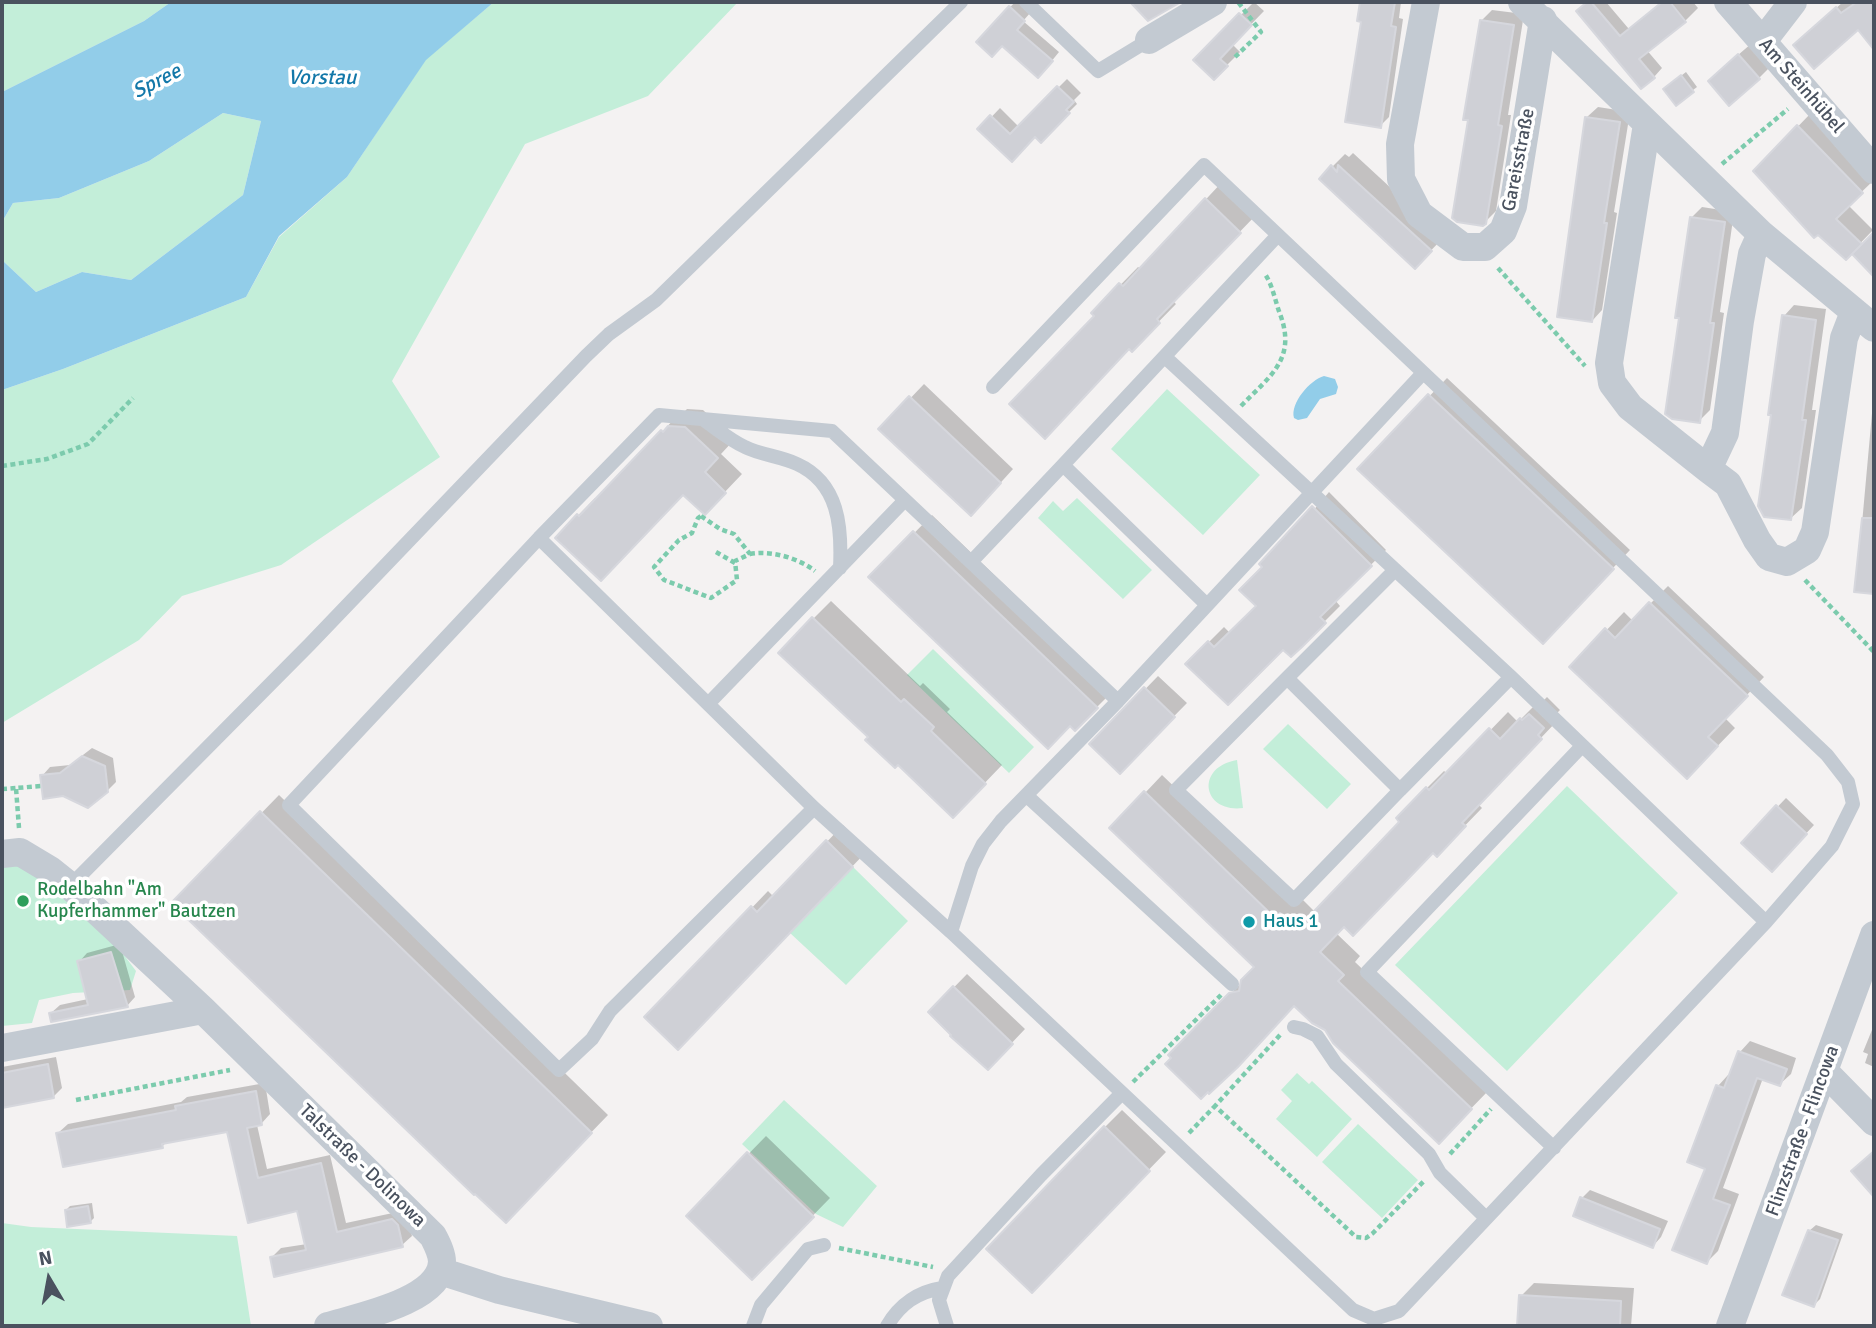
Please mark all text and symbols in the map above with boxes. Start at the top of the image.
street label: Am Steinhübel [1753,34,1849,138]
water label: Spree [128,59,186,105]
water label: Vorstau [288,65,356,91]
street label: Gareisstraße [1498,107,1540,213]
place label: Rodelbahn "Am Kupferhammer" Bautzen [37,879,236,923]
marker: Rodelbahn "Am Kupferhammer" Bautzen [15,893,31,909]
place label: Haus 1 [1263,911,1319,933]
marker: Haus 1 [1241,914,1257,930]
street label: Flinzstraße - Flincowa [1762,1043,1844,1219]
street label: Talstraße - Dolinowa [294,1100,430,1232]
north arrow [14,1244,84,1314]
text: N [37,1245,54,1271]

